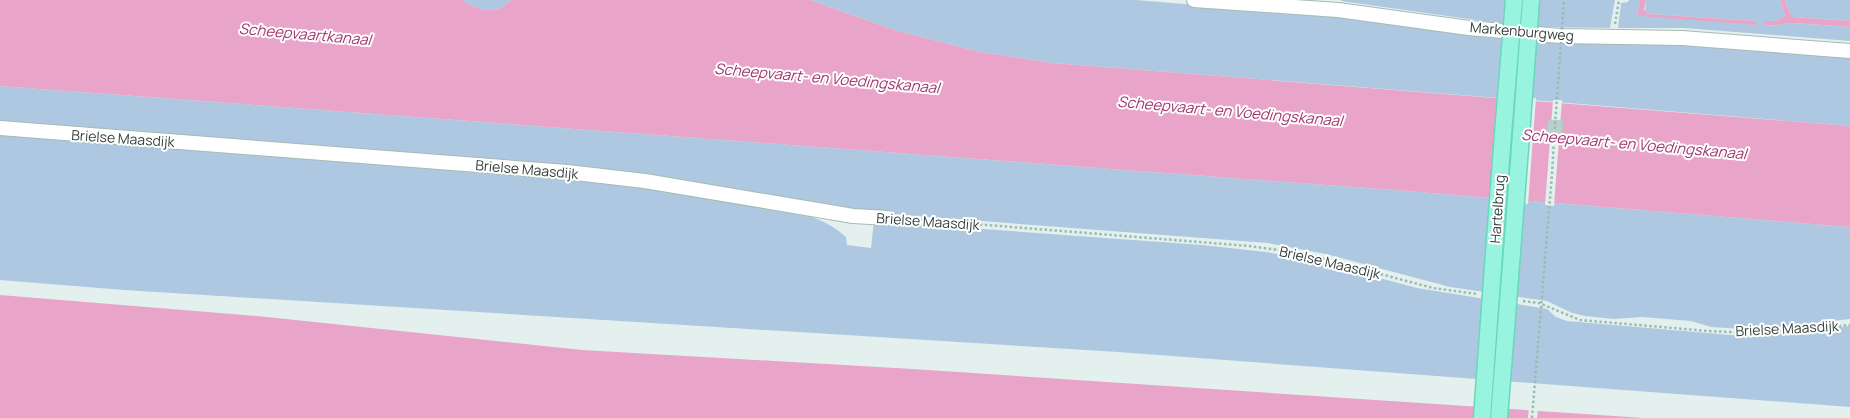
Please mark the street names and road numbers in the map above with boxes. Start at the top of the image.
street label: Markenburgweg [1469,17,1575,45]
street label: Brielse Maasdijk [71,125,176,151]
street label: Brielse Maasdijk [475,155,580,183]
street label: Hartelbrug [1485,174,1509,244]
street label: Brielse Maasdijk [876,208,981,234]
street label: Brielse Maasdijk [1278,241,1384,283]
street label: Brielse Maasdijk [1735,316,1840,340]

